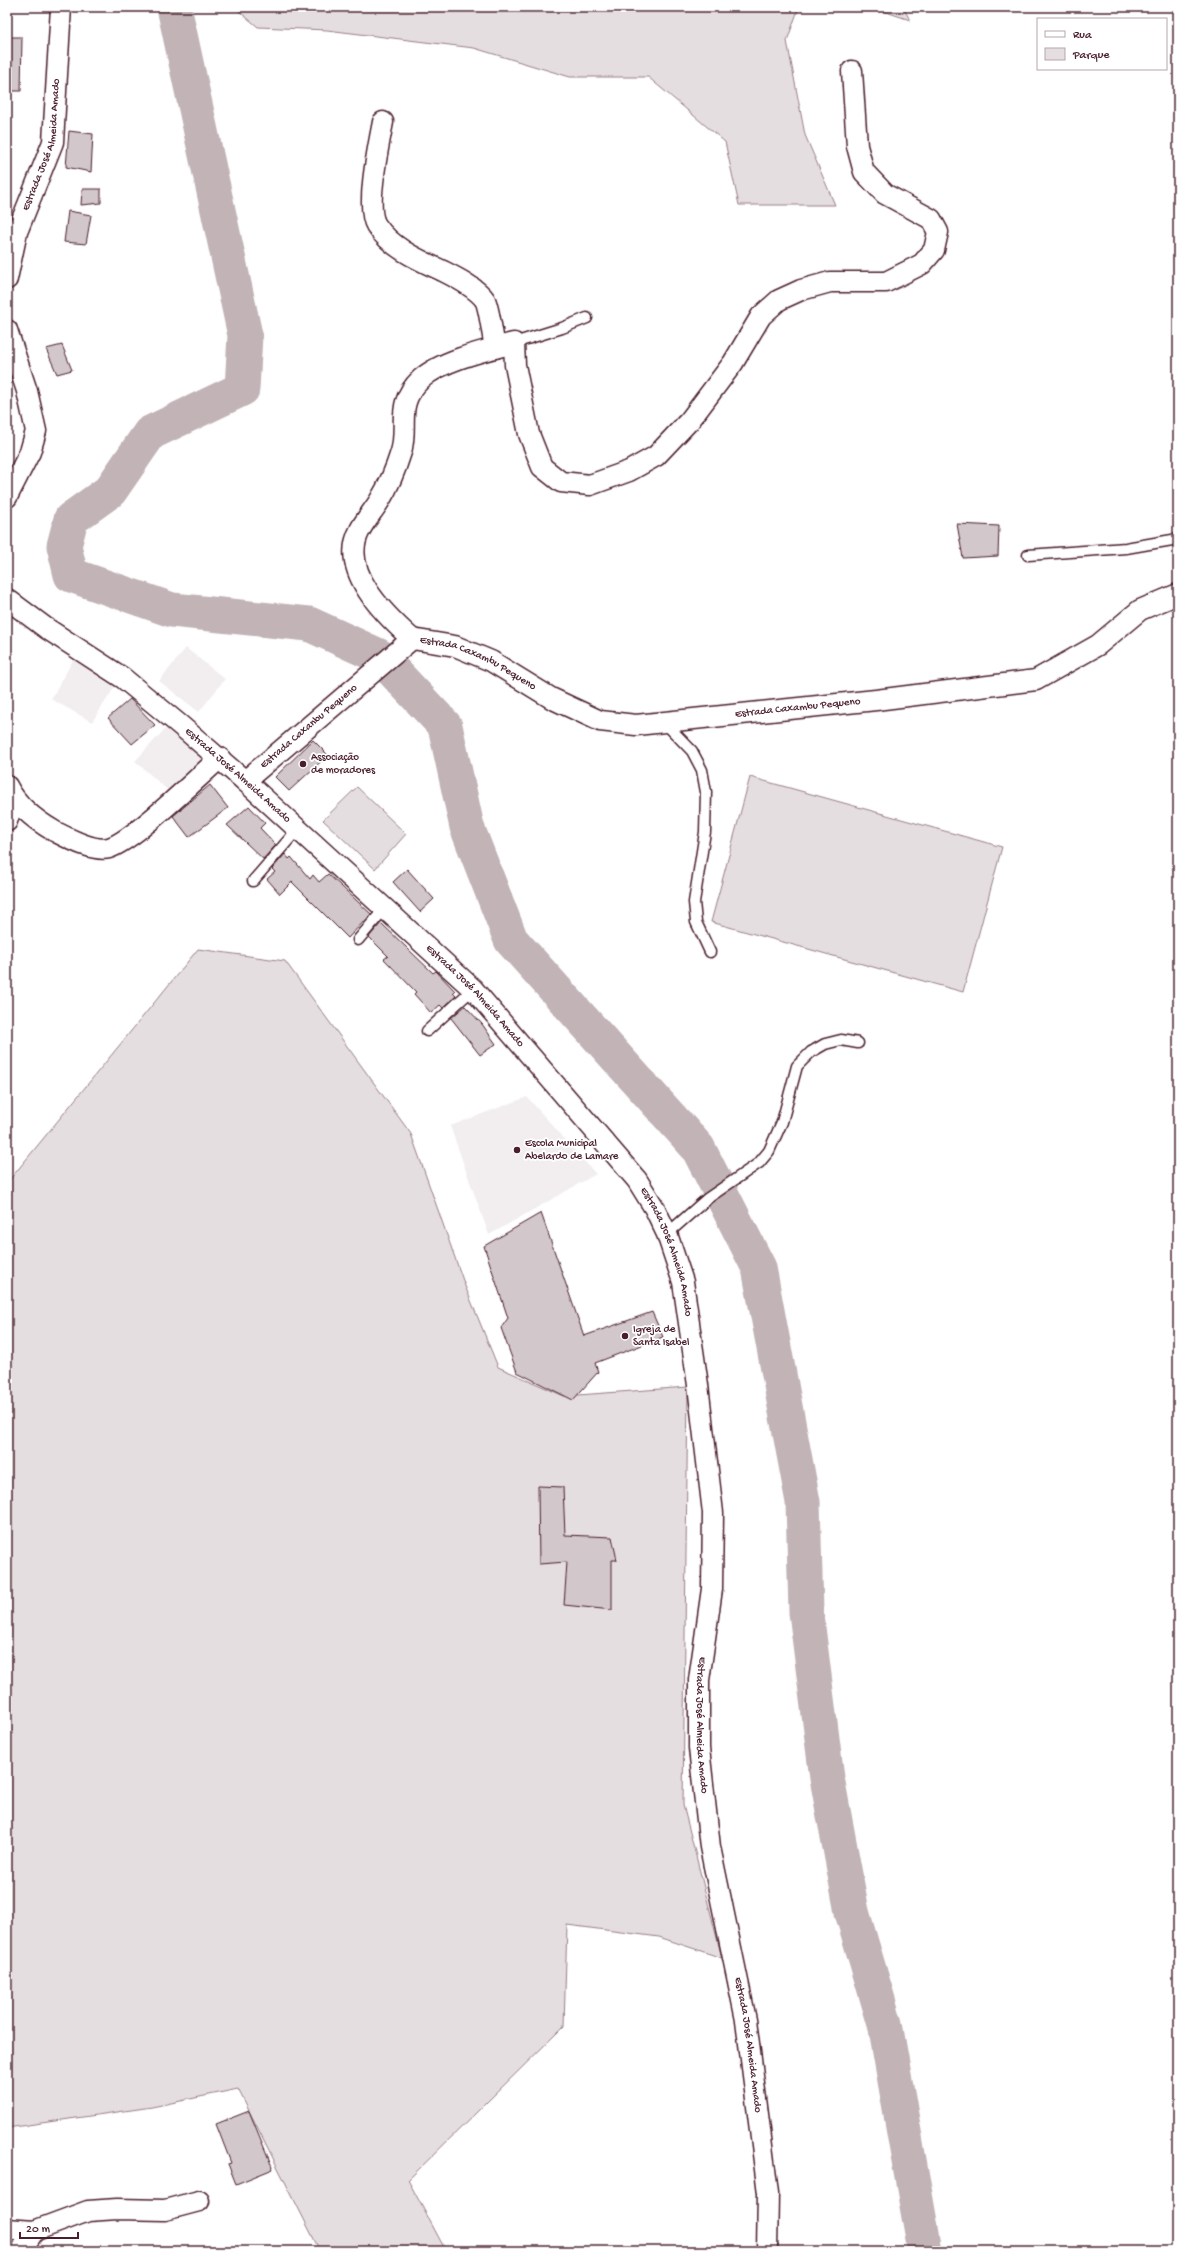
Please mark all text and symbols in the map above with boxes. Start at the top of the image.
legend [1037,18,1167,70]
text: Rua [1073,29,1092,43]
text: Parque [1072,49,1110,63]
street label: Estrada José Almeida Amado [20,78,63,213]
street label: Estrada Caxambu Pequeno [419,634,538,693]
street label: Estrada Caxanbu Pequeno [258,682,360,771]
street label: Estrada Caxambu Pequeno [734,696,861,721]
street label: Estrada José Almeida Amado [182,726,293,826]
place label: Associação de moradores [311,752,376,777]
marker: Associação de moradores [298,759,308,769]
street label: Estrada José Almeida Amado [423,943,526,1050]
place label: Escola Municipal Abelardo de Lamare [525,1138,619,1163]
marker: Escola Municipal Abelardo de Lamare [512,1145,522,1155]
street label: Estrada José Almeida Amado [637,1185,694,1317]
place label: Igreja de Santa Isabel [633,1324,690,1349]
marker: Igreja de Santa Isabel [620,1331,630,1341]
street label: Estrada José Almeida Amado [693,1656,710,1794]
street label: Estrada José Almeida Amado [731,1976,764,2114]
scale bar [20,2214,78,2240]
text: 20 m [26,2223,51,2237]

